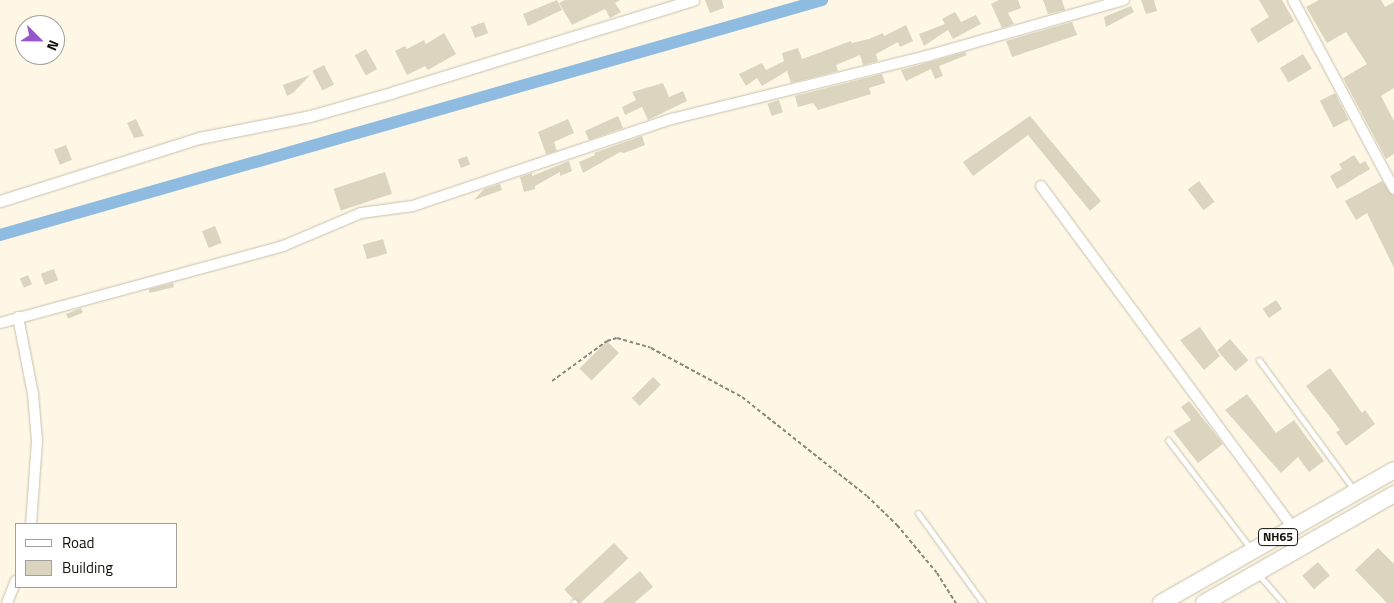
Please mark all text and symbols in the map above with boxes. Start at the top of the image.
north arrow [15,15,65,65]
text: N [42,37,65,54]
legend [15,523,178,588]
road number: NH65 [1258,528,1298,546]
text: Road [62,531,94,554]
text: Building [62,556,113,579]

